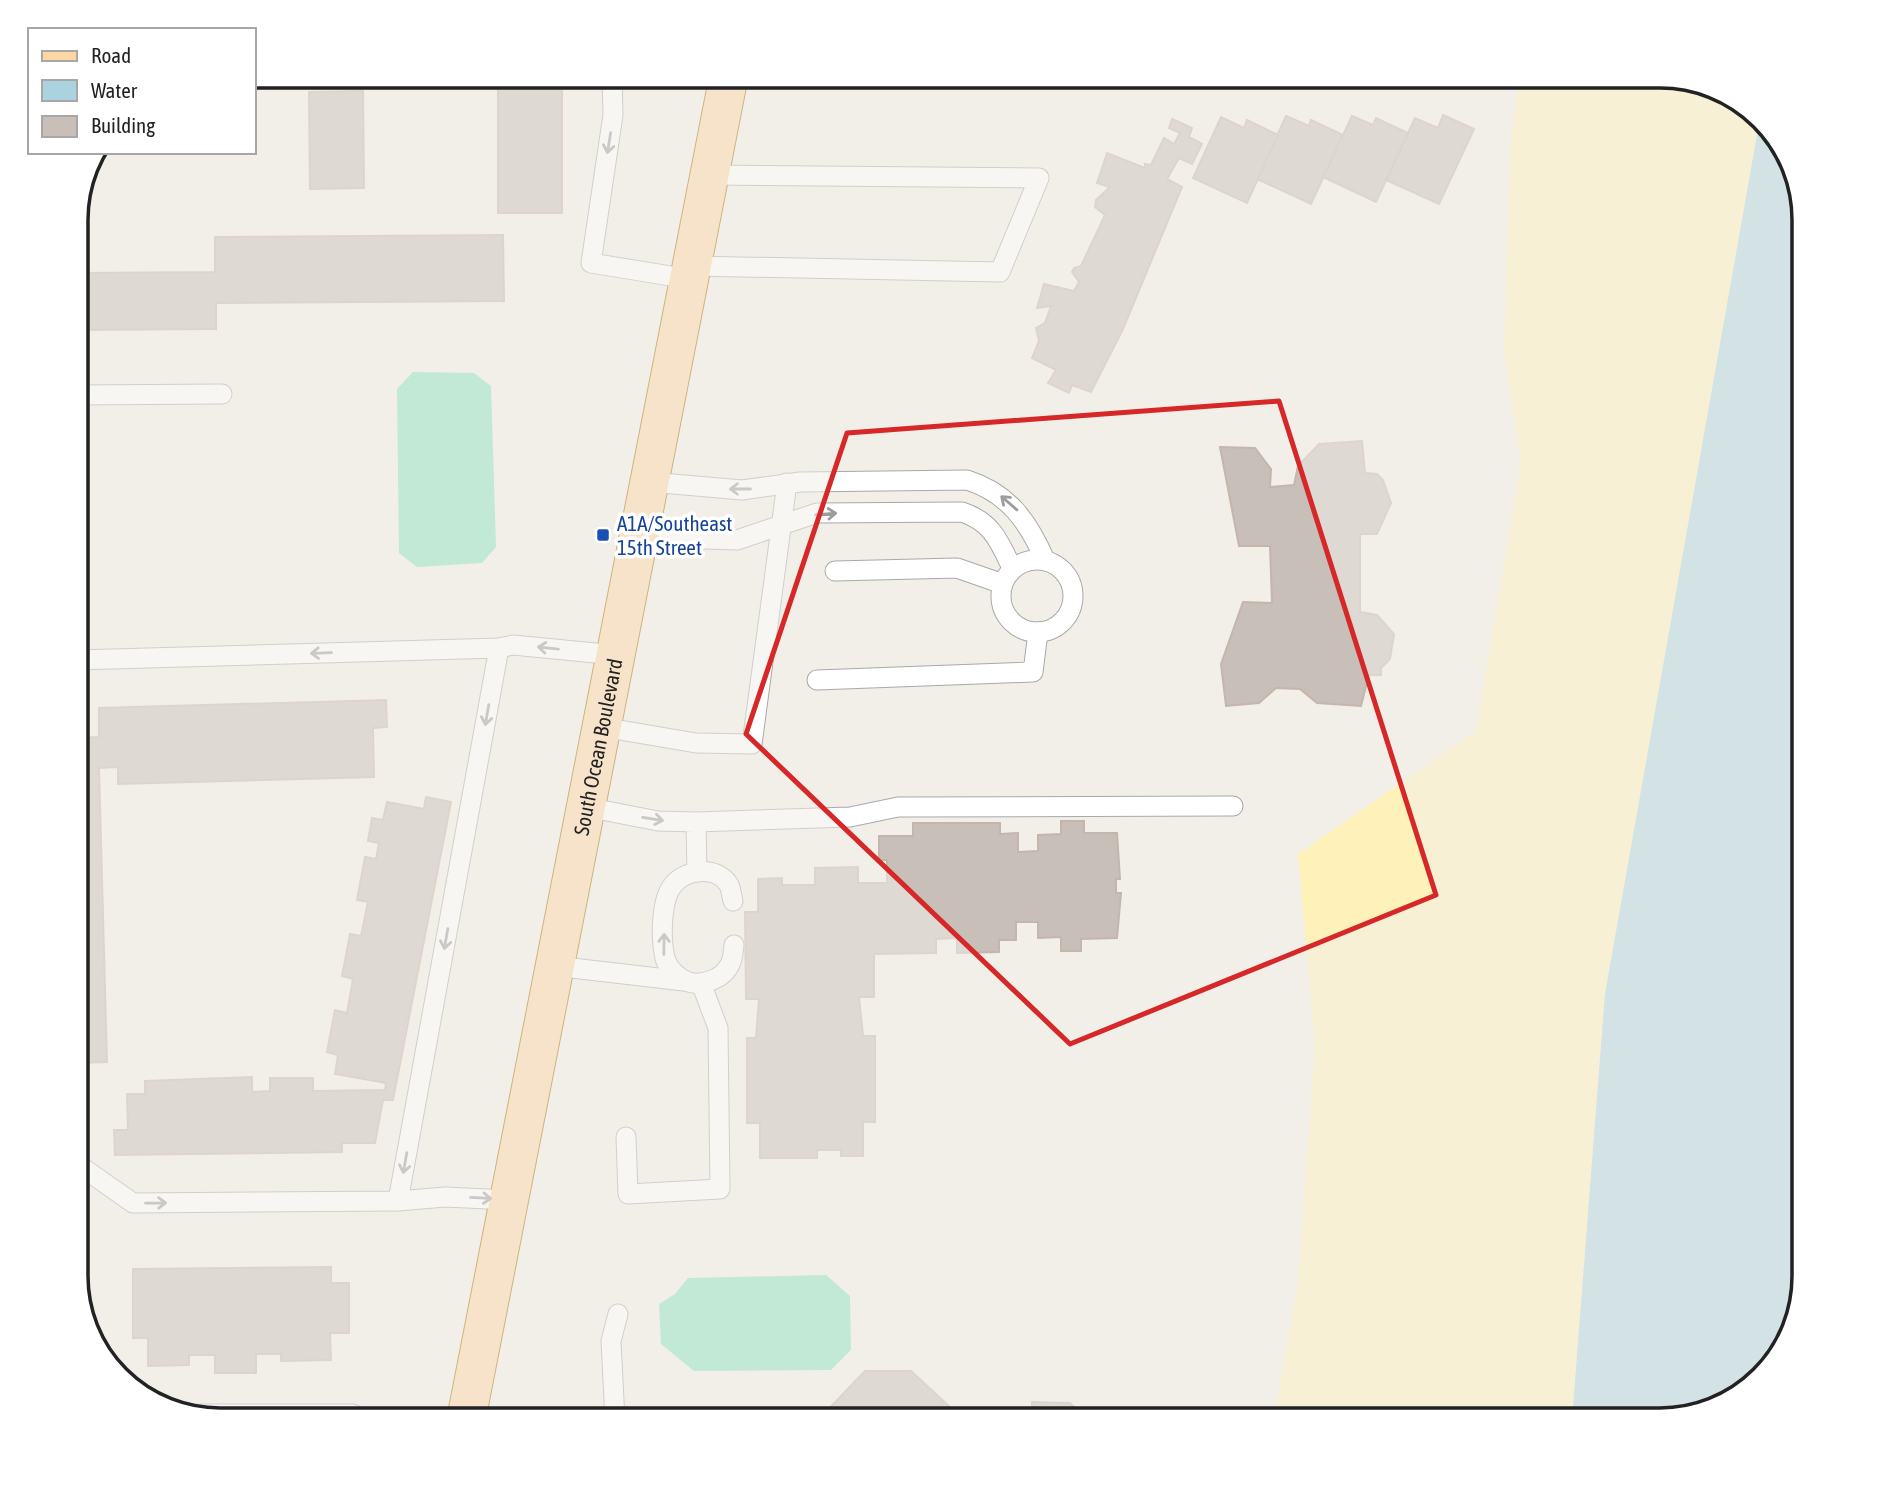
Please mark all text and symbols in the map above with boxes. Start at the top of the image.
legend [28,28,256,154]
text: Road [91,43,131,67]
text: Water [91,78,138,102]
text: Building [91,113,155,137]
one-way arrow [602,131,615,154]
one-way arrow [729,482,752,496]
one-way arrow [1000,495,1018,511]
one-way arrow [814,507,836,520]
place label: A1A/Southeast 15th Street [617,511,732,559]
marker: A1A/Southeast 15th Street [595,527,611,543]
one-way arrow [537,641,559,654]
one-way arrow [310,647,333,660]
street label: South Ocean Boulevard [569,656,627,837]
one-way arrow [480,703,493,726]
one-way arrow [641,813,664,826]
one-way arrow [439,927,452,950]
one-way arrow [657,933,671,956]
one-way arrow [398,1151,411,1174]
one-way arrow [469,1192,492,1205]
one-way arrow [144,1196,167,1210]

